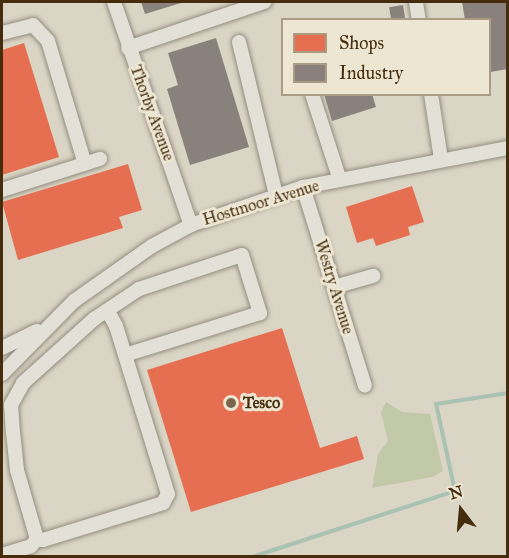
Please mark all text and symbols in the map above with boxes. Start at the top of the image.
legend [281,18,491,96]
text: Shops [339,32,384,54]
text: Industry [339,62,403,84]
street label: Thorby Avenue [126,63,178,163]
street label: Hostmoor Avenue [201,176,321,230]
street label: Westry Avenue [311,237,357,337]
place label: Tesco [243,393,280,413]
marker: Tesco [224,396,238,410]
north arrow [431,480,491,540]
text: N [447,481,465,503]

